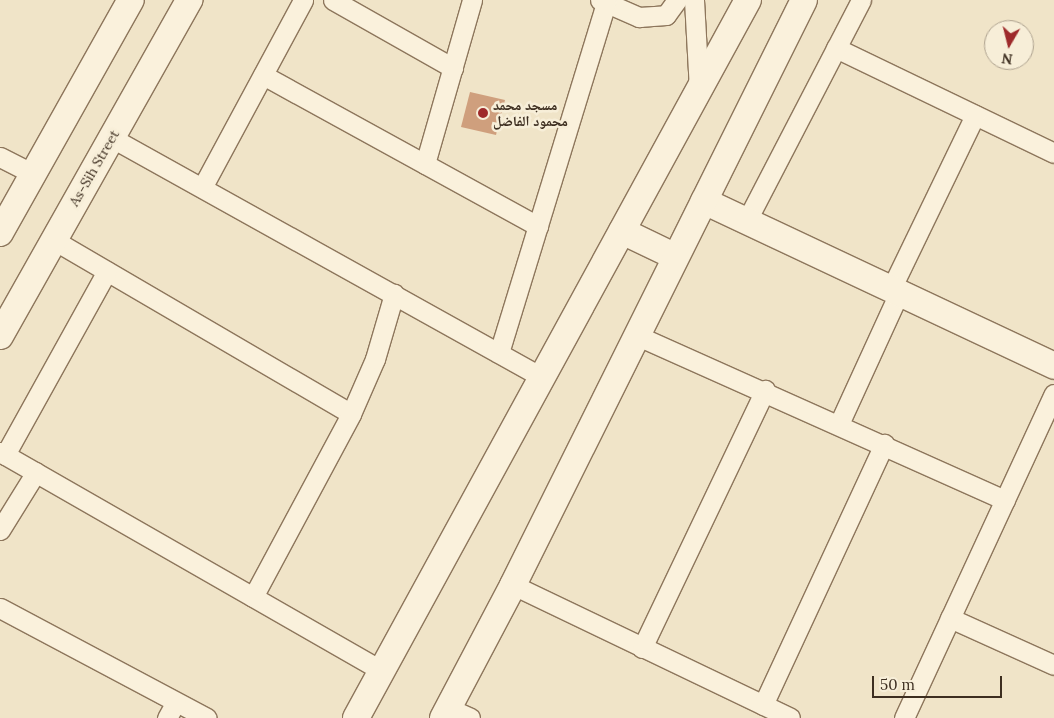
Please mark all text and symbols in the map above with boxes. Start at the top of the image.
north arrow [984,20,1034,70]
text: N [1000,49,1014,69]
place label: مسجد محمد محمود الفاضل [493,97,568,130]
marker: مسجد محمد محمود الفاضل [477,107,489,119]
street label: As-Sih Street [65,127,123,209]
scale bar [874,666,1004,698]
text: 50 m [880,675,915,694]

